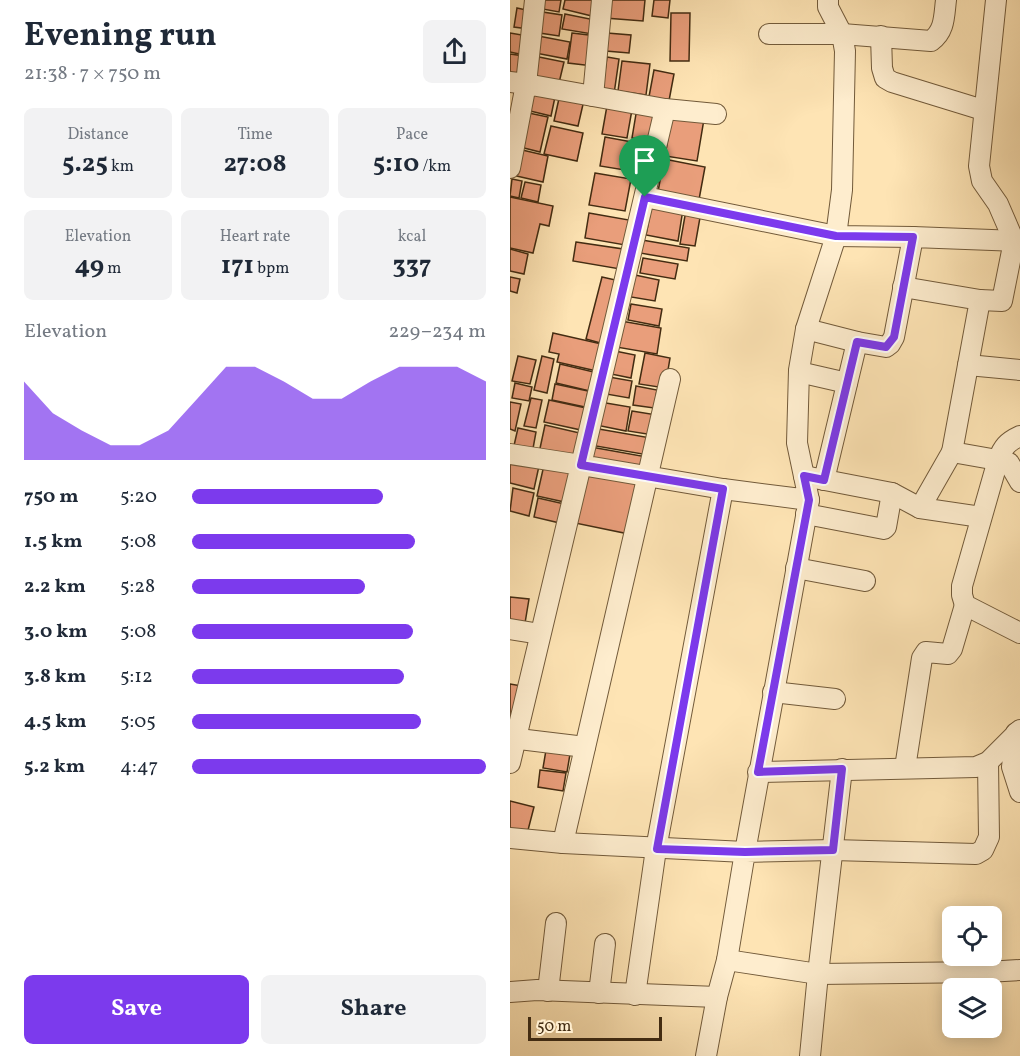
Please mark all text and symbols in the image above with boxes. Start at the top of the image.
text: Evening run [24,14,217,60]
button: share [423,20,486,83]
text: 21:38 · 7 × 750 m [24,60,161,88]
text: Distance [67,124,129,146]
text: Time [237,124,273,146]
text: Pace [396,124,428,146]
pin [619,135,670,197]
icon: arrive [628,144,661,177]
text: 5.25 [62,146,108,182]
text: 27:08 [223,146,287,182]
text: 5:10 [373,146,419,182]
text: km [108,156,134,178]
text: /km [419,156,451,178]
text: Elevation [65,226,131,248]
text: Heart rate [220,226,290,248]
text: kcal [398,226,426,248]
text: 49 [75,248,104,284]
text: 171 [221,248,254,284]
text: 337 [393,248,431,284]
text: m [104,258,121,280]
text: bpm [254,258,289,280]
text: Elevation [24,318,107,346]
text: 229–234 m [388,318,486,346]
text: 750 m [24,483,79,511]
text: 5:20 [120,483,157,511]
text: 1.5 km [24,528,83,556]
text: 5:08 [120,528,157,556]
text: 2.2 km [24,573,86,601]
text: 5:28 [120,573,155,601]
text: 3.0 km [24,618,88,646]
text: 5:08 [120,618,157,646]
text: 3.8 km [24,663,86,691]
text: 5:12 [120,663,153,691]
text: 4.5 km [24,708,87,736]
text: 5:05 [120,708,156,736]
text: 5.2 km [24,753,85,781]
text: 4:47 [120,753,158,781]
map controls [942,906,1002,1038]
button: locate [942,906,1002,966]
button: Save [24,975,249,1044]
button: Share [261,975,486,1044]
button: layers [942,978,1002,1038]
scale bar [528,1014,662,1042]
text: 50 m [537,1016,571,1038]

